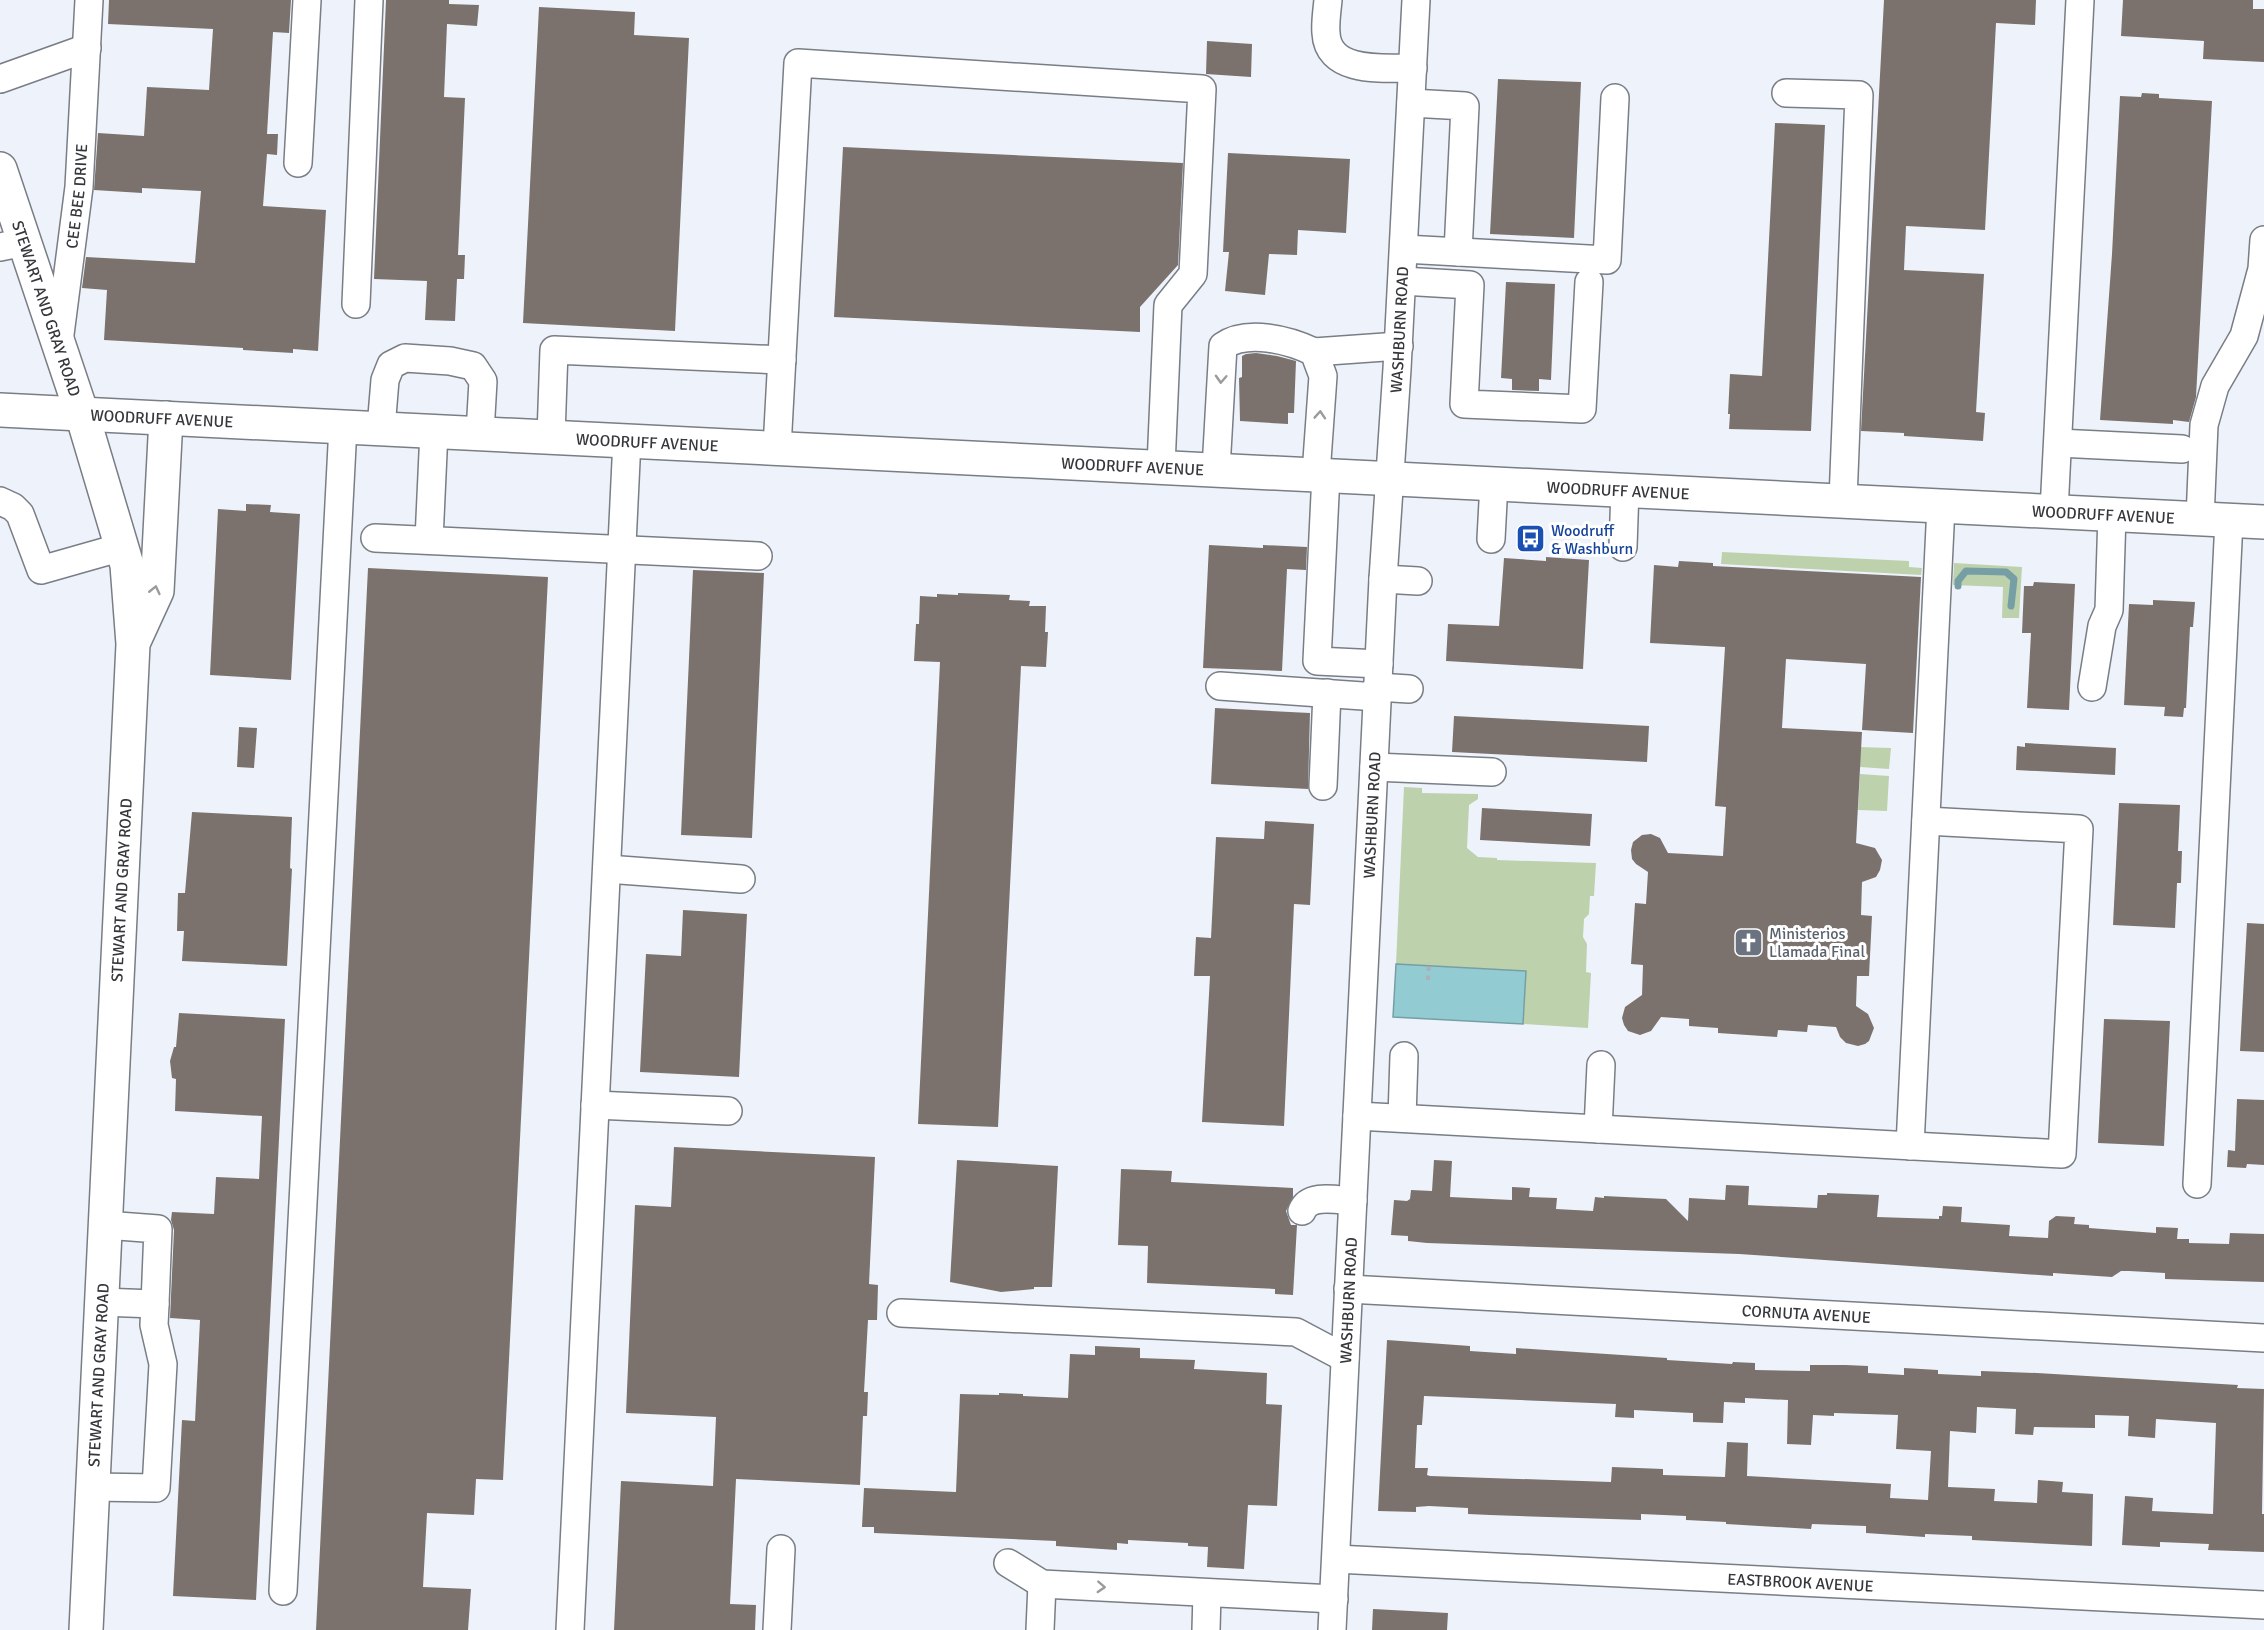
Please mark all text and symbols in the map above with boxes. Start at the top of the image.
street label: CEE BEE DRIVE [62,143,92,250]
street label: STEWART AND GRAY ROAD [7,218,84,399]
street label: WASHBURN ROAD [1386,266,1413,394]
one-way arrow [1214,375,1227,384]
street label: WOODRUFF AVENUE [90,405,234,433]
one-way arrow [1314,411,1327,420]
street label: WOODRUFF AVENUE [575,429,719,457]
street label: WOODRUFF AVENUE [1061,454,1205,481]
street label: WOODRUFF AVENUE [1546,478,1690,505]
street label: WOODRUFF AVENUE [2031,502,2175,529]
place label: Woodruff & Washburn [1551,521,1633,559]
bus stop icon: Woodruff & Washburn [1514,523,1546,555]
one-way arrow [148,585,161,595]
street label: WASHBURN ROAD [1359,751,1386,879]
street label: STEWART AND GRAY ROAD [107,798,137,982]
place label: Ministerios Llamada Final [1769,924,1865,962]
church icon: Ministerios Llamada Final [1732,926,1764,958]
street label: WASHBURN ROAD [1336,1237,1362,1364]
street label: STEWART AND GRAY ROAD [84,1283,114,1467]
street label: CORNUTA AVENUE [1741,1301,1871,1328]
street label: EASTBROOK AVENUE [1727,1569,1874,1597]
one-way arrow [1096,1581,1105,1594]

